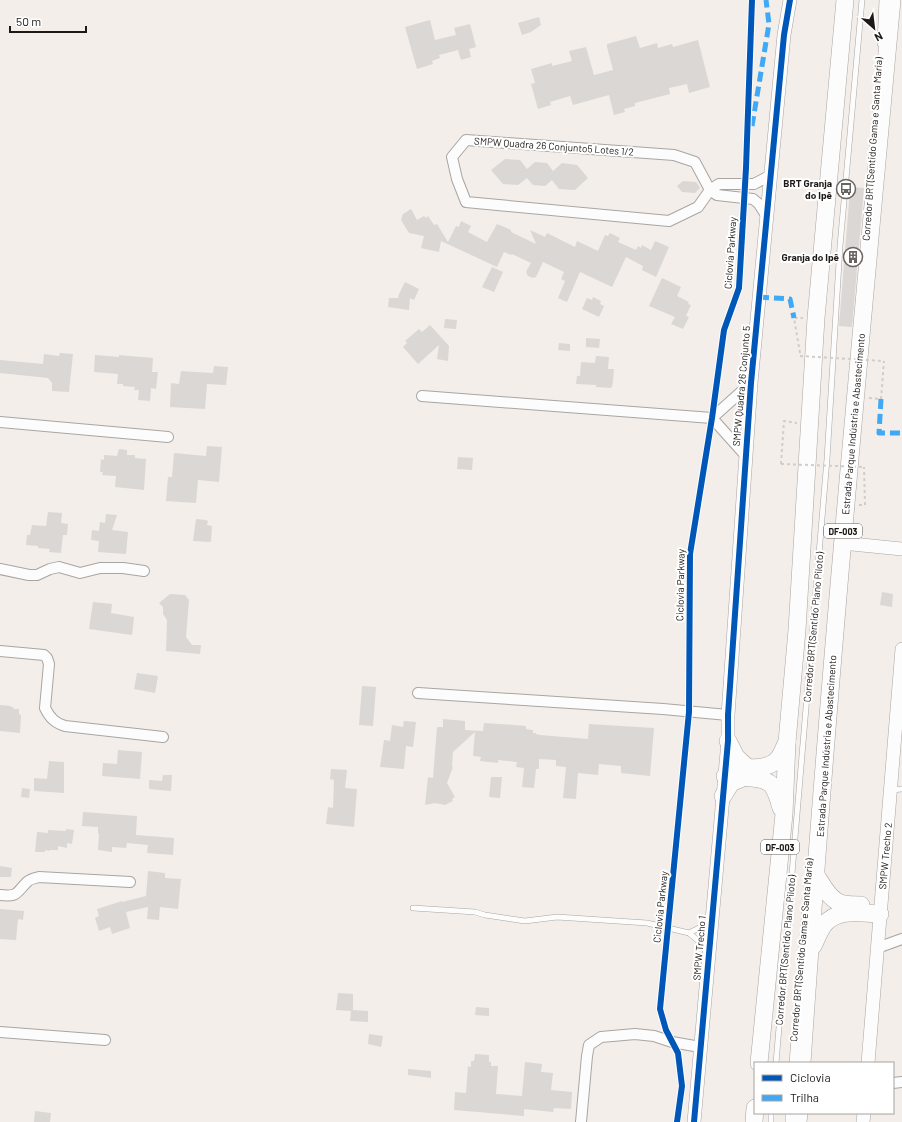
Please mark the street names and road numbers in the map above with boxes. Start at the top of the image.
street label: Corredor BRT(Sentido Gama e Santa Maria) [860,56,884,241]
street label: SMPW Quadra 26 Conjunto5 Lotes 1/2 [474,134,634,158]
street label: Ciclovia Parkway [721,216,739,289]
street label: SMPW Quadra 26 Conjunto 5 [730,325,752,447]
street label: Estrada Parque Indústria e Abastecimento [839,333,867,515]
road number: DF-003 [824,524,862,538]
street label: Ciclovia Parkway [673,548,687,621]
street label: Corredor BRT(Sentido Plano Piloto) [800,551,826,703]
street label: Estrada Parque Indústria e Abastecimento [814,655,838,837]
street label: SMPW Trecho 2 [876,822,894,890]
road number: DF-003 [761,840,799,854]
street label: Corredor BRT(Sentido Gama e Santa Maria) [787,857,815,1042]
street label: Ciclovia Parkway [650,870,670,944]
street label: Corredor BRT(Sentido Plano Piloto) [772,874,798,1026]
street label: SMPW Trecho 1 [690,915,708,981]

